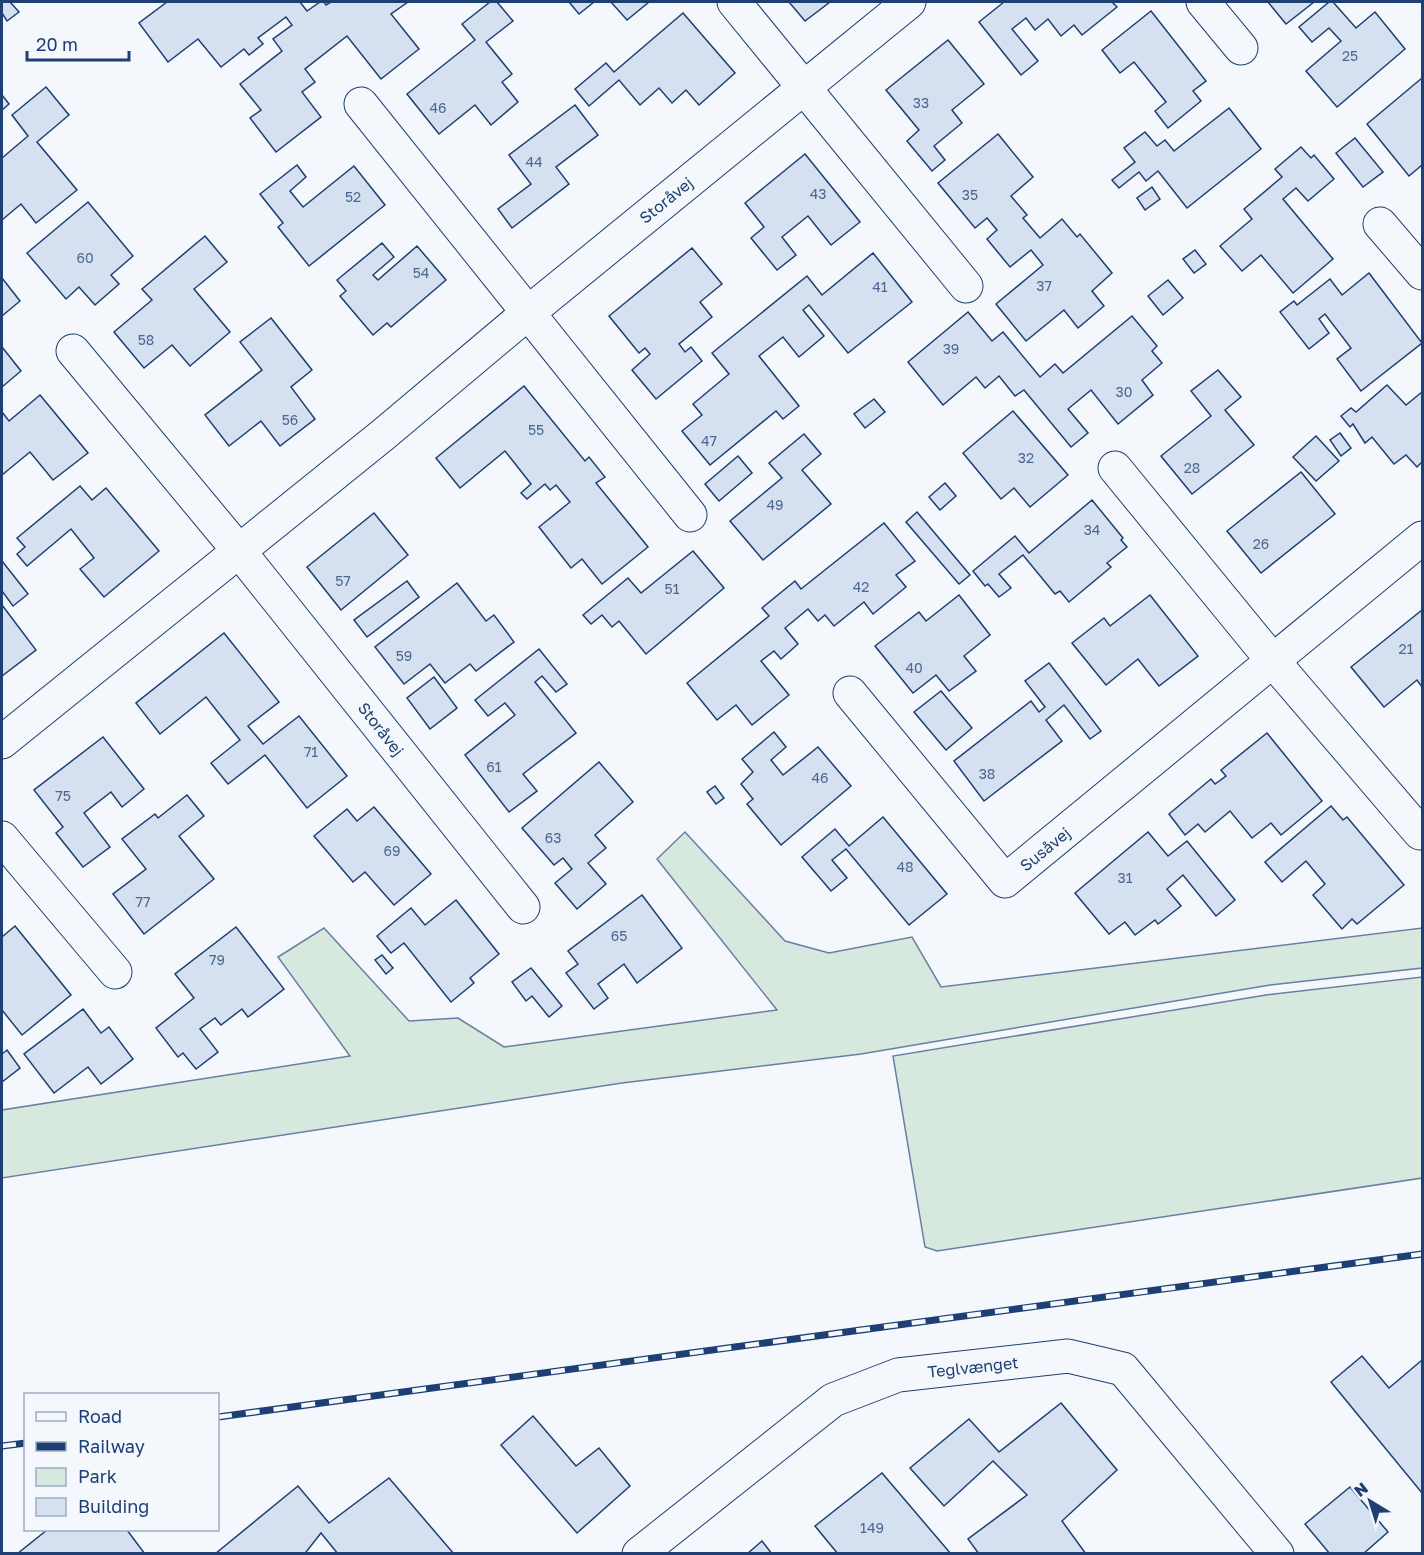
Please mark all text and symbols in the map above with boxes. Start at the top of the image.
scale bar [27,24,129,62]
text: 20 m [36,33,78,55]
house number: 25 [1342,47,1358,64]
house number: 33 [913,94,929,111]
house number: 46 [429,99,447,116]
house number: 44 [525,153,543,170]
street label: Storåvej [635,172,697,228]
house number: 43 [810,185,826,202]
house number: 35 [962,186,978,203]
house number: 52 [345,188,361,205]
house number: 60 [76,249,94,266]
house number: 54 [413,264,429,281]
house number: 37 [1036,277,1052,294]
house number: 41 [872,278,888,295]
house number: 58 [138,331,154,348]
house number: 39 [943,340,959,357]
house number: 30 [1116,383,1132,400]
house number: 56 [282,411,298,428]
house number: 55 [528,421,544,438]
house number: 47 [701,432,717,449]
house number: 32 [1018,449,1034,466]
house number: 28 [1184,459,1200,476]
house number: 49 [766,496,784,513]
house number: 34 [1084,521,1100,538]
house number: 26 [1253,535,1269,552]
house number: 57 [335,572,351,589]
house number: 42 [853,578,869,595]
house number: 51 [665,580,680,597]
house number: 21 [1399,640,1414,657]
house number: 59 [396,647,412,664]
house number: 40 [905,659,923,676]
street label: Storåvej [354,698,408,760]
house number: 71 [304,743,318,760]
house number: 61 [486,758,502,775]
house number: 38 [979,765,995,782]
house number: 46 [811,769,829,786]
house number: 75 [55,787,71,804]
street label: Susåvej [1016,823,1074,875]
house number: 63 [545,829,561,846]
house number: 69 [384,842,400,859]
house number: 48 [896,858,914,875]
house number: 31 [1118,869,1133,886]
house number: 77 [136,893,150,910]
house number: 65 [611,927,627,944]
house number: 79 [209,951,225,968]
street label: Teglvænget [927,1352,1019,1382]
legend [24,1393,219,1531]
text: Road [78,1405,122,1427]
text: Railway [78,1435,145,1457]
text: Park [78,1465,117,1487]
north arrow [1340,1471,1400,1531]
text: N [1350,1478,1372,1501]
text: Building [78,1495,149,1517]
house number: 149 [860,1519,884,1536]

